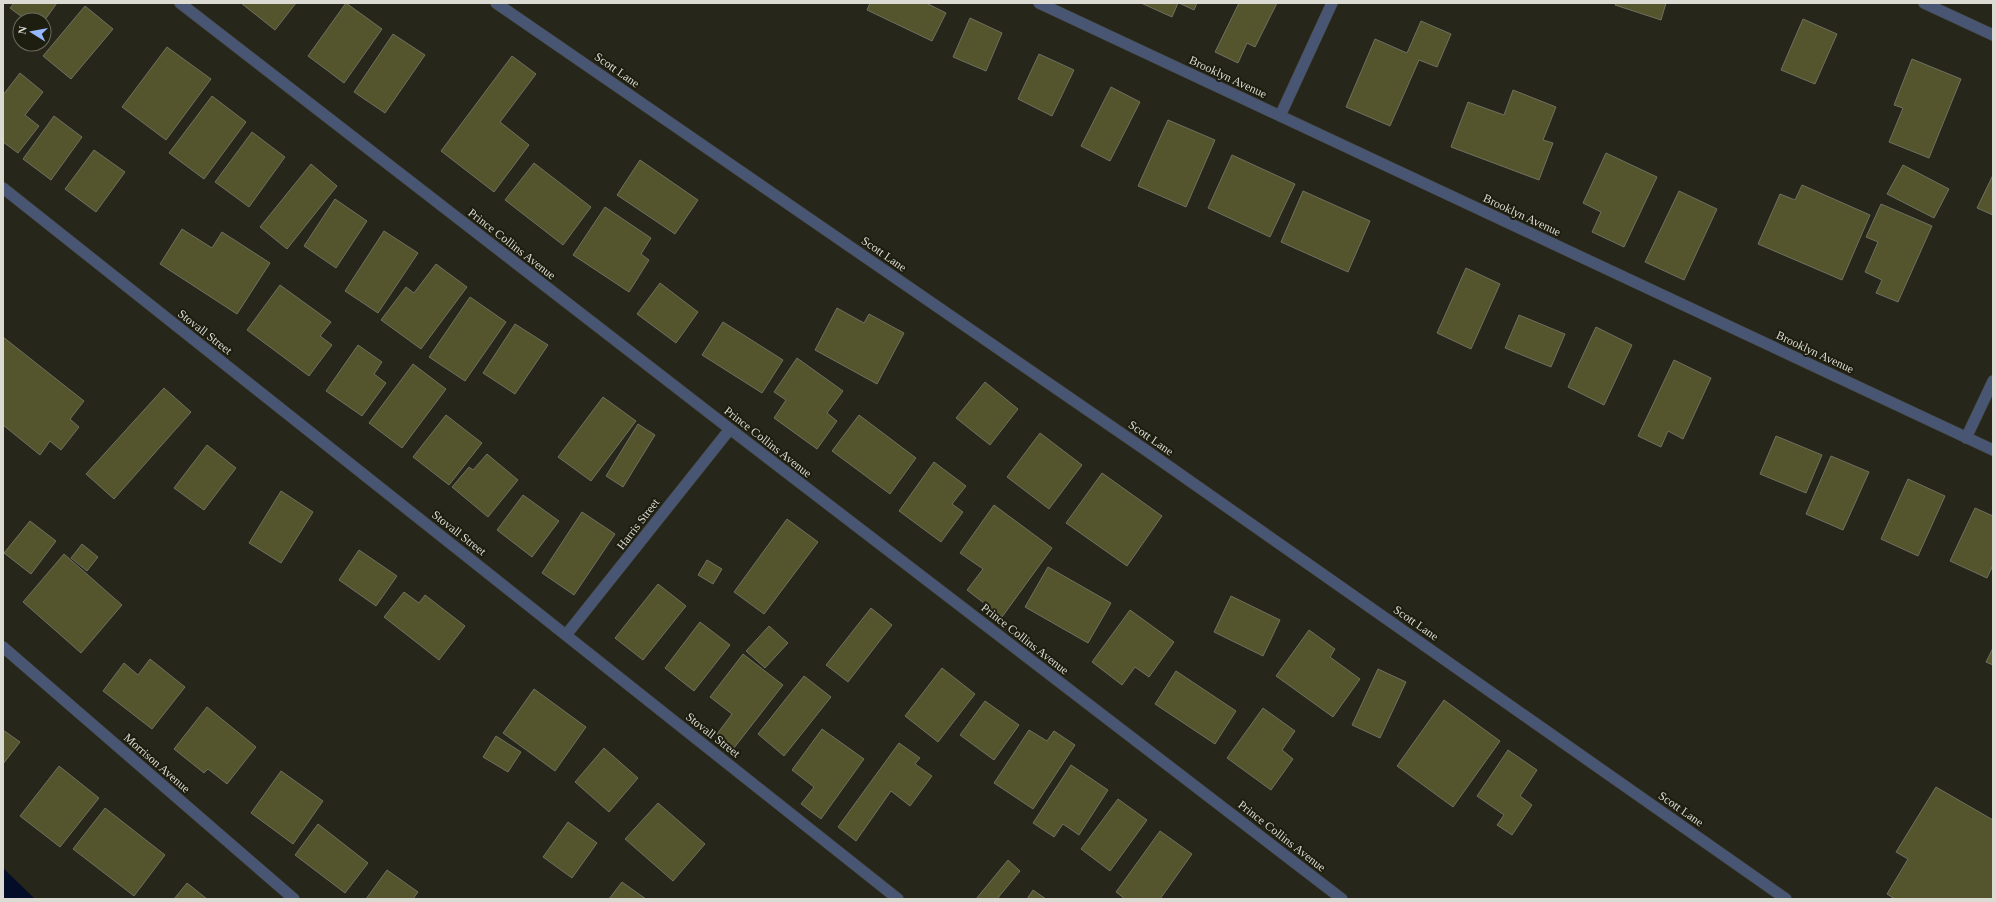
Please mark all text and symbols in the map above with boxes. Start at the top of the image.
north arrow [12,12,52,52]
text: N [16,25,29,35]
street label: Scott Lane [592,49,642,91]
street label: Brooklyn Avenue [1187,53,1269,101]
street label: Brooklyn Avenue [1481,191,1563,239]
street label: Prince Collins Avenue [465,206,559,282]
street label: Scott Lane [859,233,909,275]
street label: Stovall Street [175,306,235,358]
street label: Brooklyn Avenue [1774,328,1856,376]
street label: Prince Collins Avenue [721,404,815,480]
street label: Scott Lane [1126,417,1176,459]
street label: Harris Street [614,495,663,552]
street label: Stovall Street [429,507,489,559]
street label: Prince Collins Avenue [978,601,1072,677]
street label: Scott Lane [1391,602,1441,644]
street label: Stovall Street [683,709,743,761]
street label: Morrison Avenue [121,730,193,796]
street label: Scott Lane [1656,788,1706,830]
street label: Prince Collins Avenue [1235,798,1329,874]

